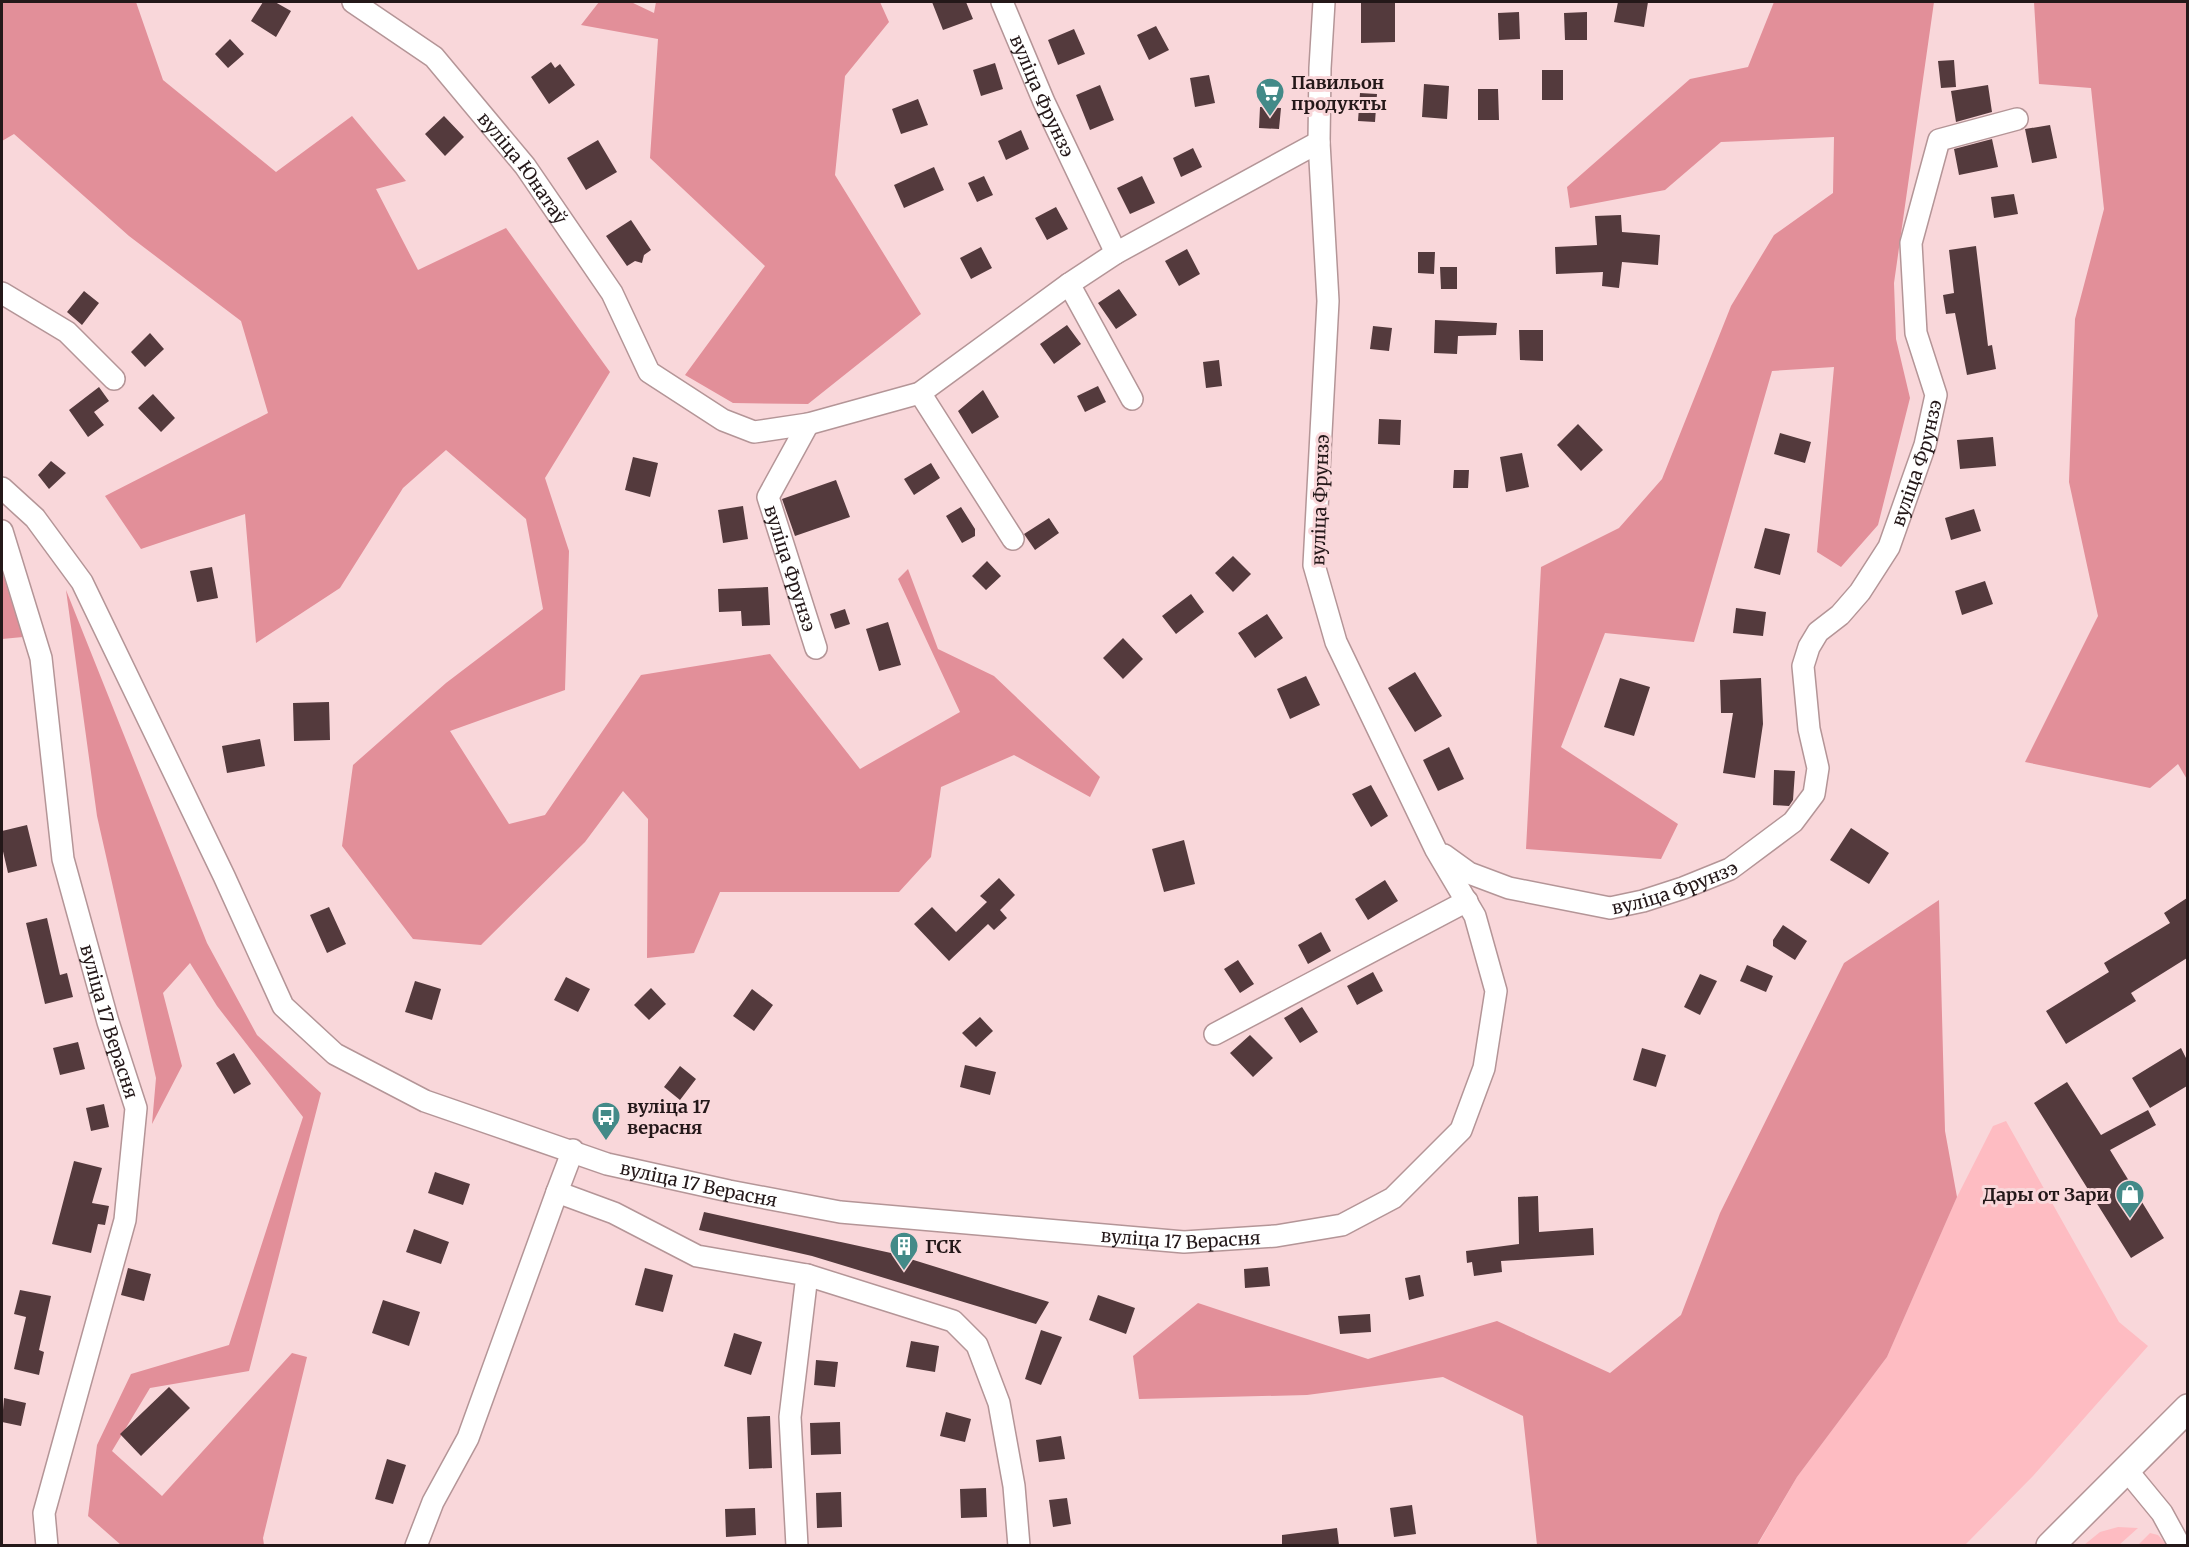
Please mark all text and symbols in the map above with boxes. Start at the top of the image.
street label: вуліца Фрунзэ [1005,31,1080,160]
place label: Павильон продукты [1291,71,1387,115]
supermarket icon: Павильон продукты [1254,76,1286,118]
street label: вуліца Юнатаў [473,107,573,229]
street label: вуліца Фрунзэ [1886,398,1946,529]
street label: вуліца Фрунзэ [1306,434,1334,566]
street label: вуліца Фрунзэ [760,502,821,634]
street label: вуліца Фрунзэ [1609,856,1742,919]
street label: вуліца 17 Верасня [76,942,144,1102]
place label: вуліца 17 верасня [627,1095,711,1139]
bus stop icon: вуліца 17 верасня [590,1100,622,1142]
street label: вуліца 17 Верасня [618,1156,779,1211]
shop icon: Дары от Зари [2114,1178,2146,1220]
place label: Дары от Зари [1983,1183,2109,1206]
street label: вуліца 17 Верасня [1100,1223,1261,1254]
building icon: ГСК [888,1230,920,1272]
place label: ГСК [925,1235,962,1258]

